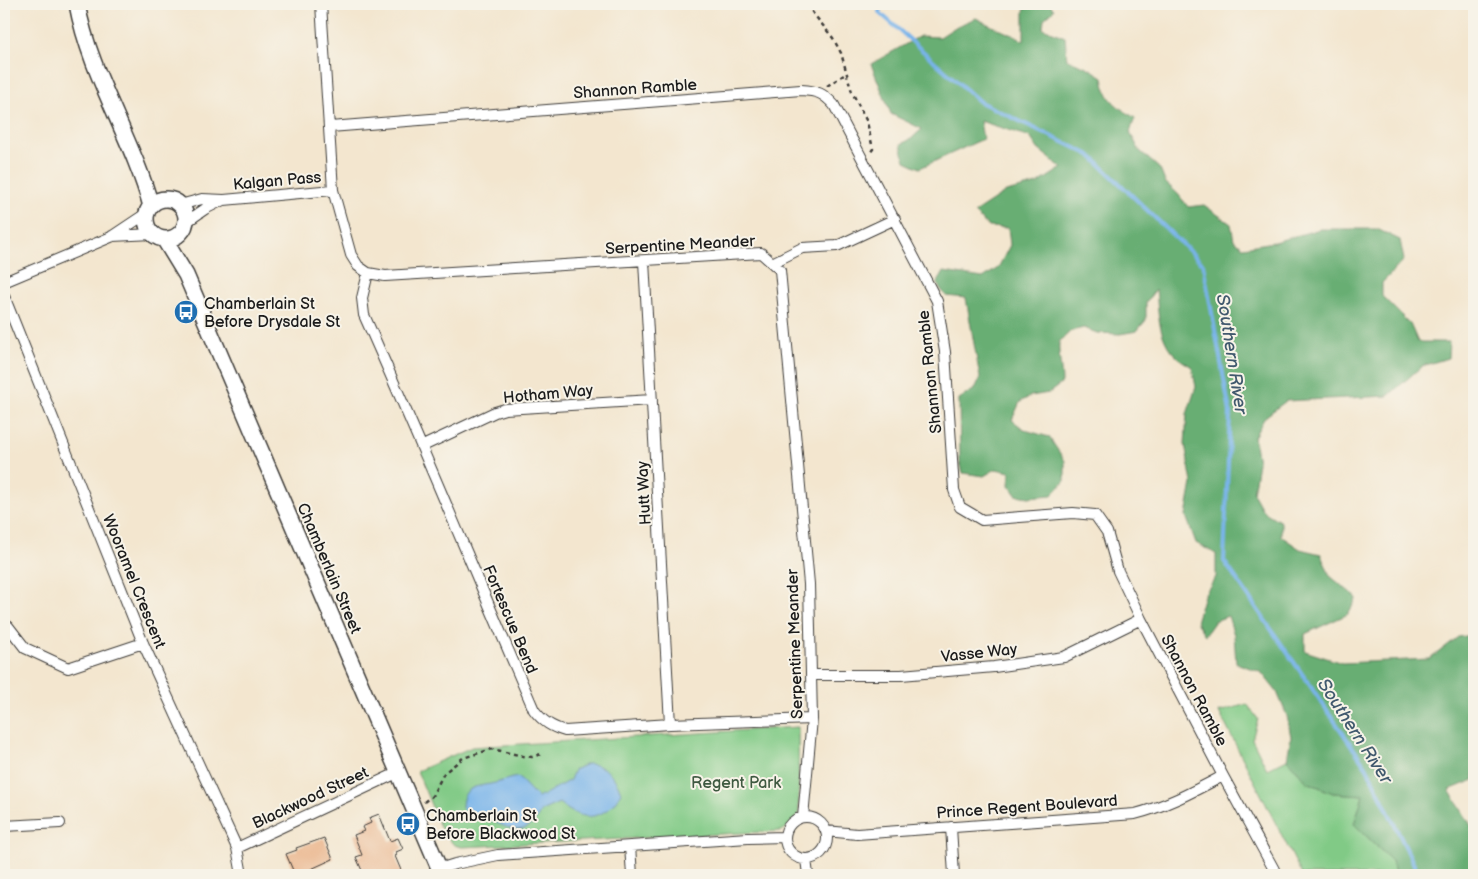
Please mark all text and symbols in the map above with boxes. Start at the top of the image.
street label: Shannon Ramble [573,76,698,103]
street label: Kalgan Pass [232,168,322,195]
street label: Serpentine Meander [605,232,756,259]
water label: Southern River [1212,293,1252,417]
place label: Chamberlain St Before Drysdale St [204,295,340,332]
bus stop icon: Chamberlain St Before Drysdale St [173,299,199,325]
street label: Shannon Ramble [915,309,946,434]
street label: Hotham Way [502,381,595,408]
street label: Hutt Way [633,460,656,525]
street label: Chamberlain Street [292,500,365,637]
street label: Wooramel Crescent [98,512,169,652]
street label: Fortescue Bend [478,563,541,677]
street label: Serpentine Meander [783,568,808,719]
street label: Shannon Ramble [1156,632,1231,750]
street label: Vasse Way [940,640,1019,667]
water label: Southern River [1313,675,1397,789]
street label: Blackwood Street [250,763,372,834]
park label: Regent Park [691,774,781,793]
street label: Prince Regent Boulevard [936,792,1118,823]
place label: Chamberlain St Before Blackwood St [426,807,576,844]
bus stop icon: Chamberlain St Before Blackwood St [395,811,421,837]

